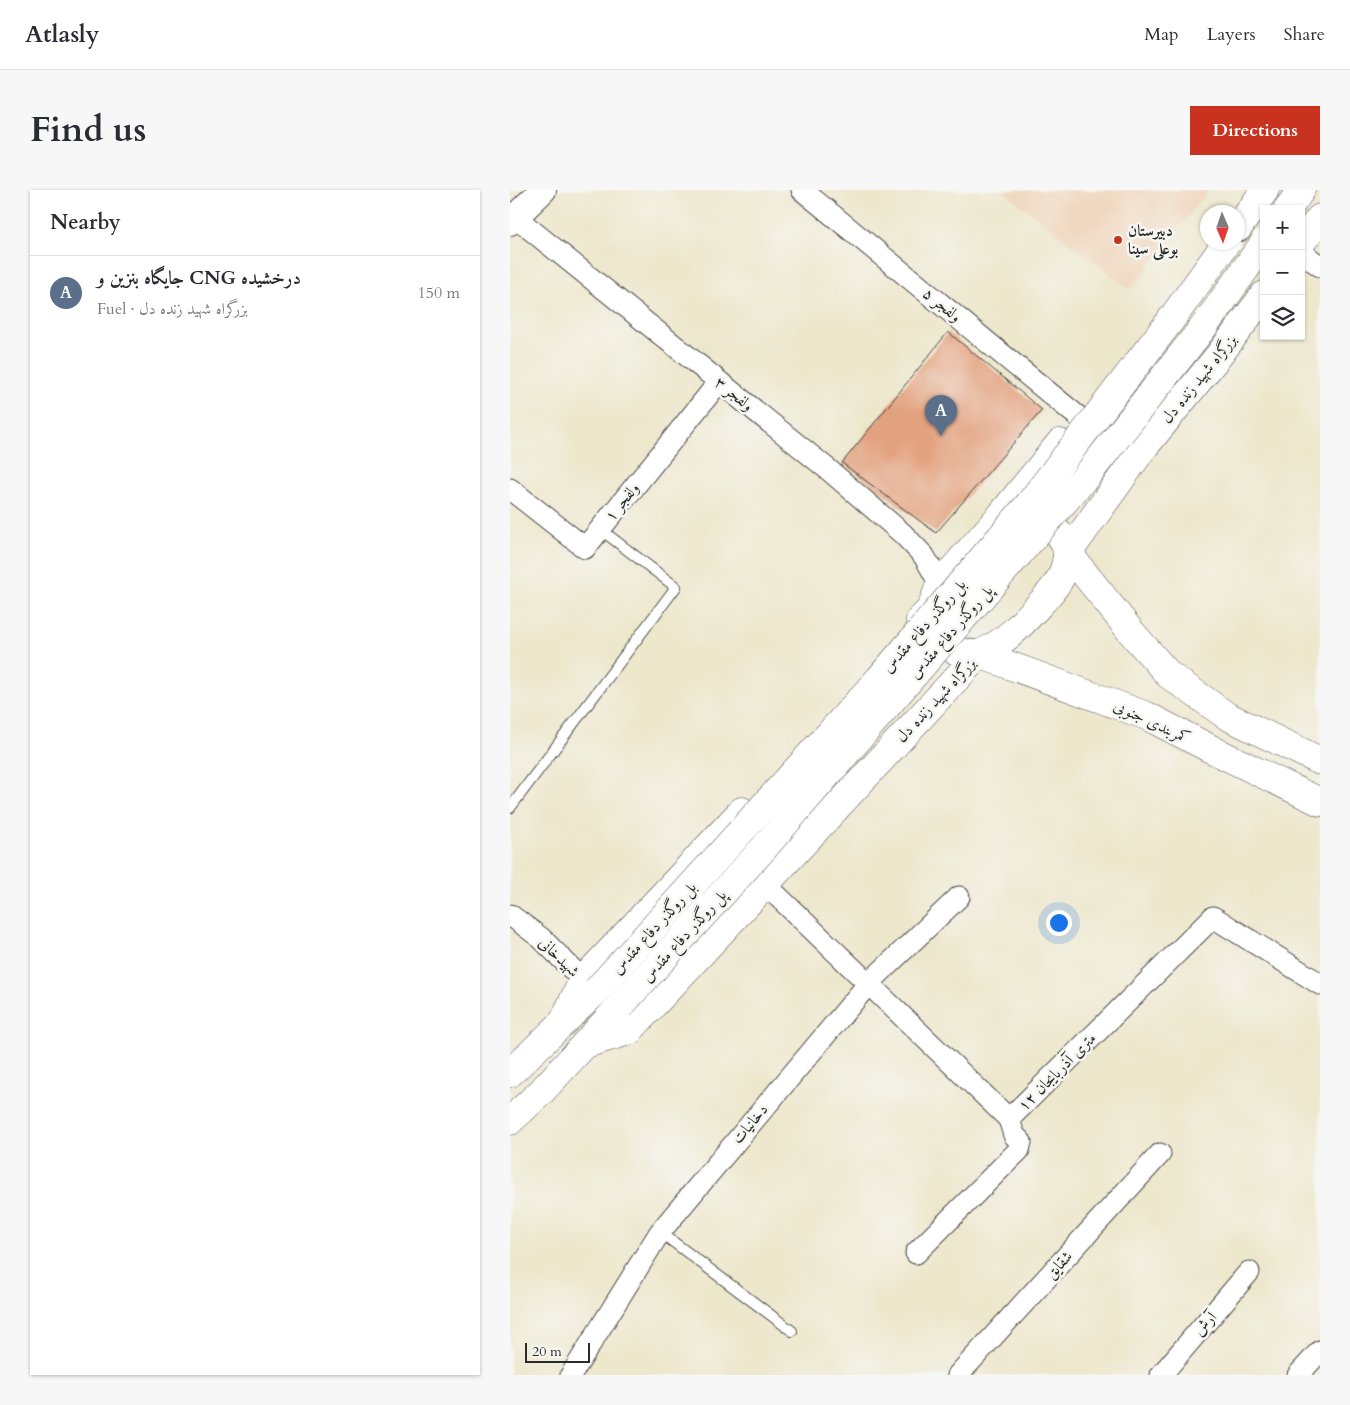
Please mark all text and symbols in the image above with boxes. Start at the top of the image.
text: Atlasly [25,18,99,51]
text: Map [1144,22,1179,47]
text: Layers [1207,22,1256,47]
text: Share [1284,22,1325,47]
text: Find us [30,106,146,154]
button: Directions [1190,106,1320,155]
north arrow [1200,205,1245,250]
map controls [1260,205,1305,340]
button: + [1260,205,1305,250]
text: Nearby [50,208,121,237]
place label: دبیرستان بوعلی سینا [1128,220,1178,261]
marker: دبیرستان بوعلی سینا [1112,234,1124,246]
button: − [1260,250,1305,295]
text: جایگاه بنزین و CNG درخشیده [97,265,301,291]
text: A [60,282,72,304]
text: 150 m [418,282,460,304]
street label: ولفجر ۵ [918,283,966,327]
button: layers [1260,295,1305,340]
text: Fuel · بزرگراه شهید زنده دل [97,298,248,320]
street label: بزرگراه شهید زنده دل [1156,330,1242,428]
street label: ولفجر ۳ [710,372,758,416]
pin: A [925,395,957,436]
street label: ولفجر ۱ [600,478,644,526]
street label: بل روگذر دفاع مقدس [876,574,972,679]
street label: پل روگذر دفاع مقدس [903,579,1000,685]
street label: بزرگراه شهید زنده دل [891,653,981,747]
street label: کمربندی جنوبی [1110,695,1194,749]
street label: بل روگذر دفاع مقدس [606,876,703,980]
street label: پل روگذر دفاع مقدس [636,883,734,988]
your location [1046,910,1072,936]
street label: شهیدخانی [534,932,584,982]
street label: ۱۲ متری آذربایجان [1013,1028,1101,1116]
street label: دخانیات [727,1099,773,1149]
street label: شقایق [1040,1246,1078,1284]
street label: آرش [1188,1306,1223,1341]
scale bar [525,1340,590,1363]
text: 20 m [532,1342,562,1361]

